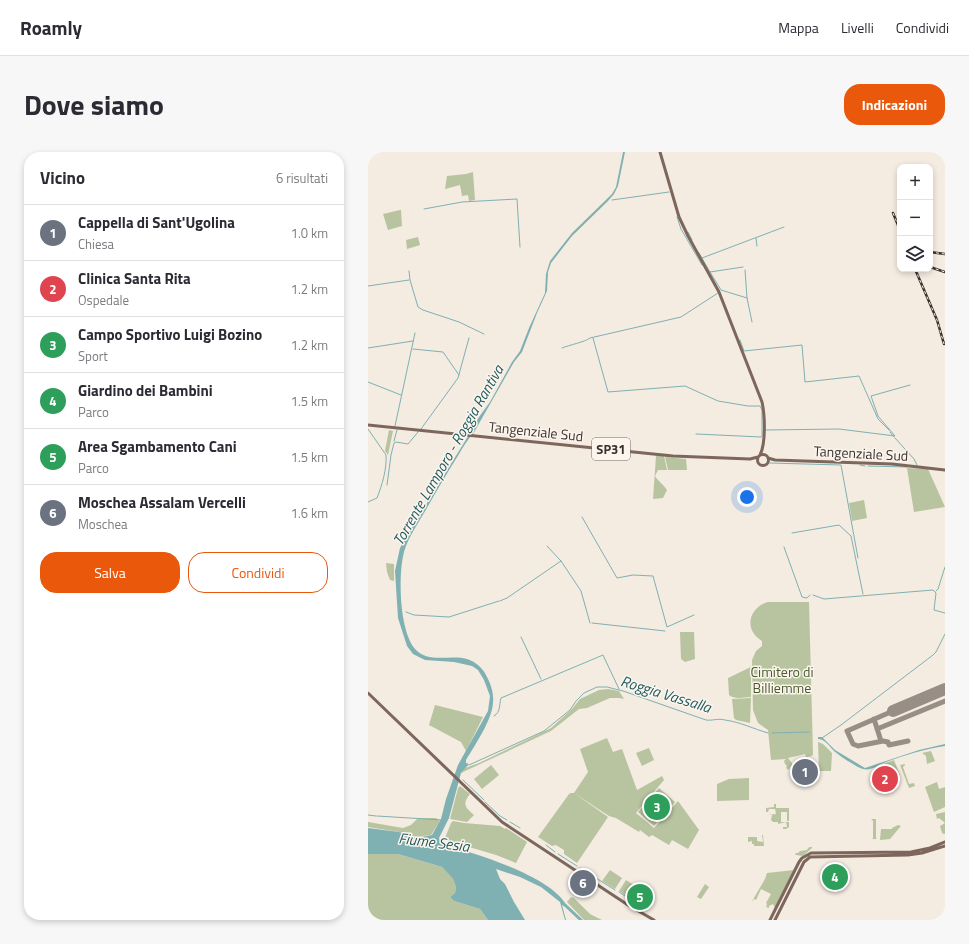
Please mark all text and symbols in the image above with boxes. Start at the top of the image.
text: Roamly [20,13,82,42]
text: Mappa [778,17,819,38]
text: Livelli [841,17,874,38]
text: Condividi [896,17,949,38]
text: Dove siamo [24,83,164,126]
button: Indicazioni [844,84,945,125]
map controls [897,164,933,272]
button: + [897,164,933,200]
text: Vicino [40,165,85,191]
text: 6 risultati [276,168,328,188]
button: − [897,200,933,236]
text: Cappella di Sant'Ugolina [78,211,235,234]
text: 1 [49,223,57,243]
text: 1.0 km [291,223,328,243]
text: Chiesa [78,234,114,254]
button: layers [897,236,933,272]
text: Clinica Santa Rita [78,267,191,290]
text: 2 [49,279,57,299]
text: 1.2 km [291,279,328,299]
text: Ospedale [78,290,129,310]
text: Campo Sportivo Luigi Bozino [78,323,262,346]
text: 3 [49,335,57,355]
text: 1.2 km [291,335,328,355]
text: Sport [78,346,108,366]
water label: Torrente Lamporo - Roggia Rantiva [387,359,510,549]
text: Giardino dei Bambini [78,379,213,402]
text: 4 [49,391,57,411]
text: 1.5 km [291,391,328,411]
text: Parco [78,402,109,422]
street label: Tangenziale Sud [488,416,584,446]
text: Area Sgambamento Cani [78,435,237,458]
road number: SP31 [592,438,630,460]
street label: Tangenziale Sud [813,440,909,466]
text: 5 [49,447,57,467]
text: 1.5 km [291,447,328,467]
text: Parco [78,458,109,478]
your location [737,487,757,507]
text: Moschea Assalam Vercelli [78,491,246,514]
text: 6 [49,503,57,523]
text: 1.6 km [291,503,328,523]
text: Moschea [78,514,128,534]
button: Salva [40,552,180,593]
button: Condividi [188,552,328,593]
park label: Cimitero di Billiemme [750,661,814,698]
water label: Roggia Vassalla [618,669,715,719]
pin: 1 [792,757,818,787]
pin: 2 [872,764,898,794]
pin: 3 [644,792,670,822]
water label: Fiume Sesia [397,826,472,858]
pin: 4 [822,862,848,892]
pin: 6 [570,868,596,898]
pin: 5 [627,882,653,912]

